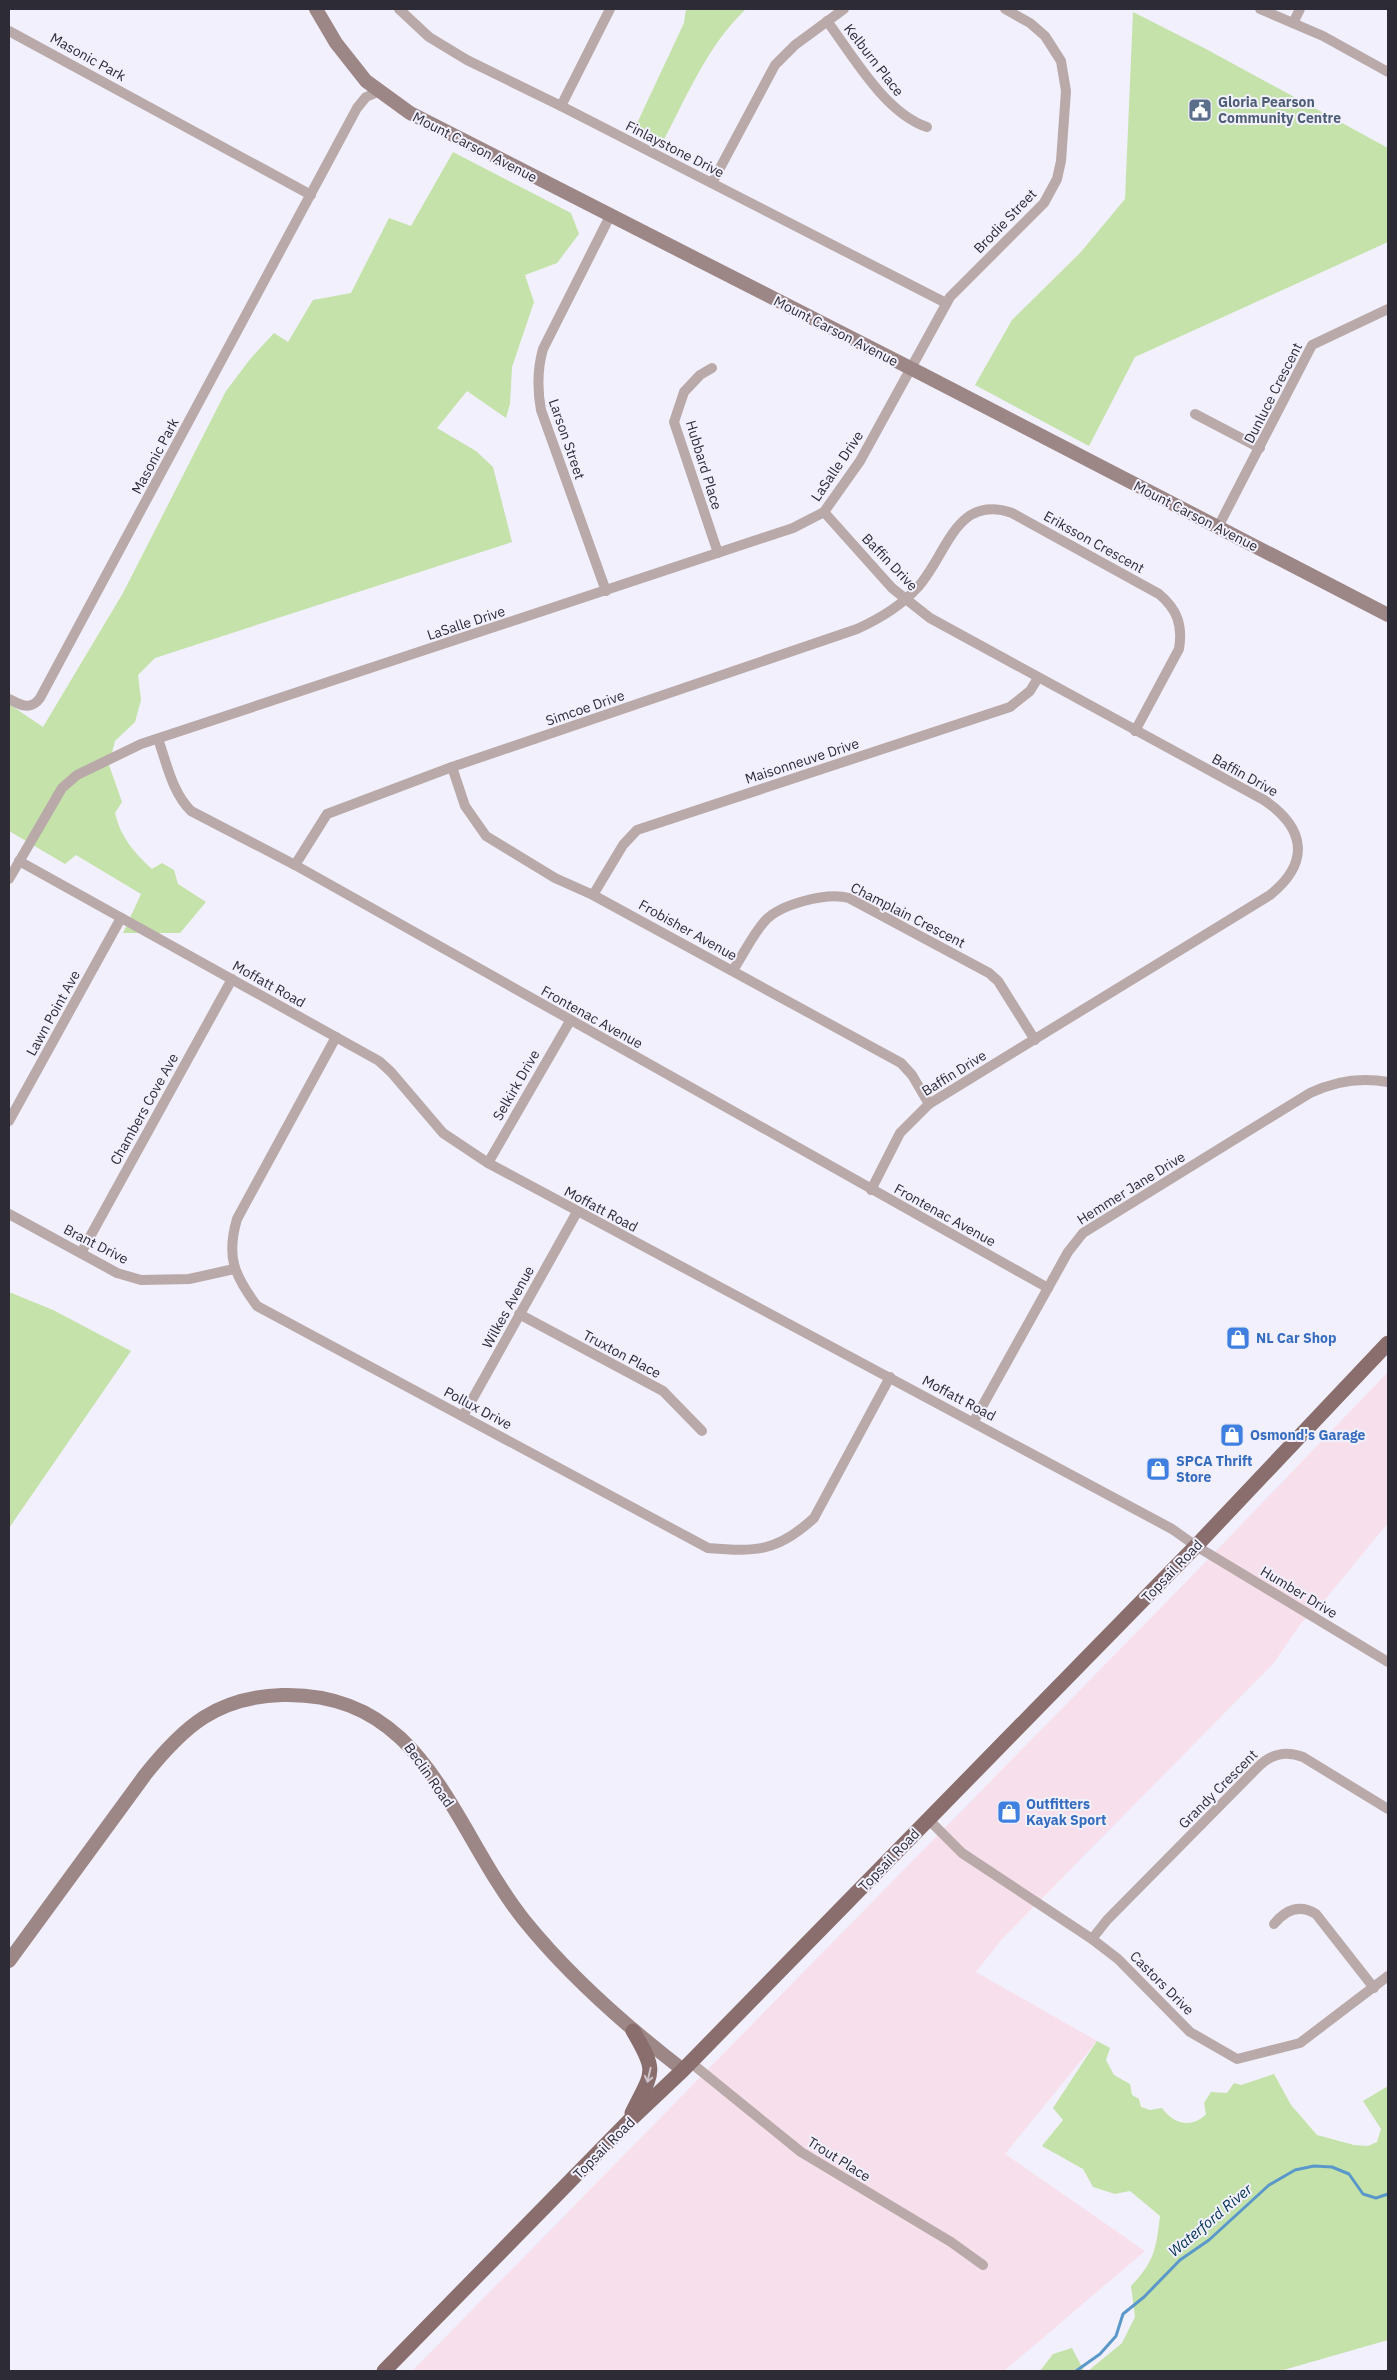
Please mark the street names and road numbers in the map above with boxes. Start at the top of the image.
street label: Kelburn Place [840,20,908,100]
street label: Masonic Park [47,29,129,85]
street label: Mount Carson Avenue [410,108,541,186]
street label: Finlaystone Drive [623,116,728,182]
street label: Brodie Street [970,185,1040,257]
street label: Mount Carson Avenue [771,292,902,370]
street label: Dunluce Crescent [1240,339,1306,446]
street label: Larson Street [545,396,589,482]
street label: Masonic Park [127,414,183,497]
street label: Hubbard Place [682,418,726,512]
street label: LaSalle Drive [807,427,867,505]
street label: Mount Carson Avenue [1131,477,1262,555]
street label: Eriksson Crescent [1040,507,1148,577]
street label: Baffin Drive [858,530,922,595]
street label: LaSalle Drive [425,602,508,644]
street label: Simcoe Drive [543,686,627,730]
street label: Maisonneuve Drive [743,734,862,788]
street label: Baffin Drive [1209,749,1281,801]
street label: Champlain Crescent [848,878,968,952]
street label: Frobisher Avenue [636,896,741,965]
street label: Moffatt Road [229,957,309,1011]
street label: Lawn Point Ave [22,967,84,1059]
street label: Frontenac Avenue [538,982,646,1053]
street label: Selkirk Drive [488,1046,544,1124]
street label: Baffin Drive [918,1046,990,1100]
street label: Chambers Cove Ave [106,1050,182,1168]
street label: Hemmer Jane Drive [1074,1147,1189,1229]
street label: Frontenac Avenue [891,1180,999,1251]
street label: Moffatt Road [561,1182,641,1236]
street label: Brant Drive [61,1220,132,1268]
street label: Wilkes Avenue [478,1262,538,1351]
street label: Truxton Place [580,1326,664,1382]
street label: Moffatt Road [919,1371,999,1425]
street label: Pollux Drive [441,1383,515,1434]
street label: Topsail Road [1138,1536,1206,1606]
street label: Humber Drive [1257,1562,1341,1622]
street label: Beclin Road [400,1739,458,1811]
street label: Grandy Crescent [1175,1746,1261,1832]
street label: Topsail Road [855,1825,923,1895]
street label: Castors Drive [1126,1947,1198,2019]
street label: Topsail Road [569,2113,639,2183]
street label: Trout Place [804,2133,874,2186]

